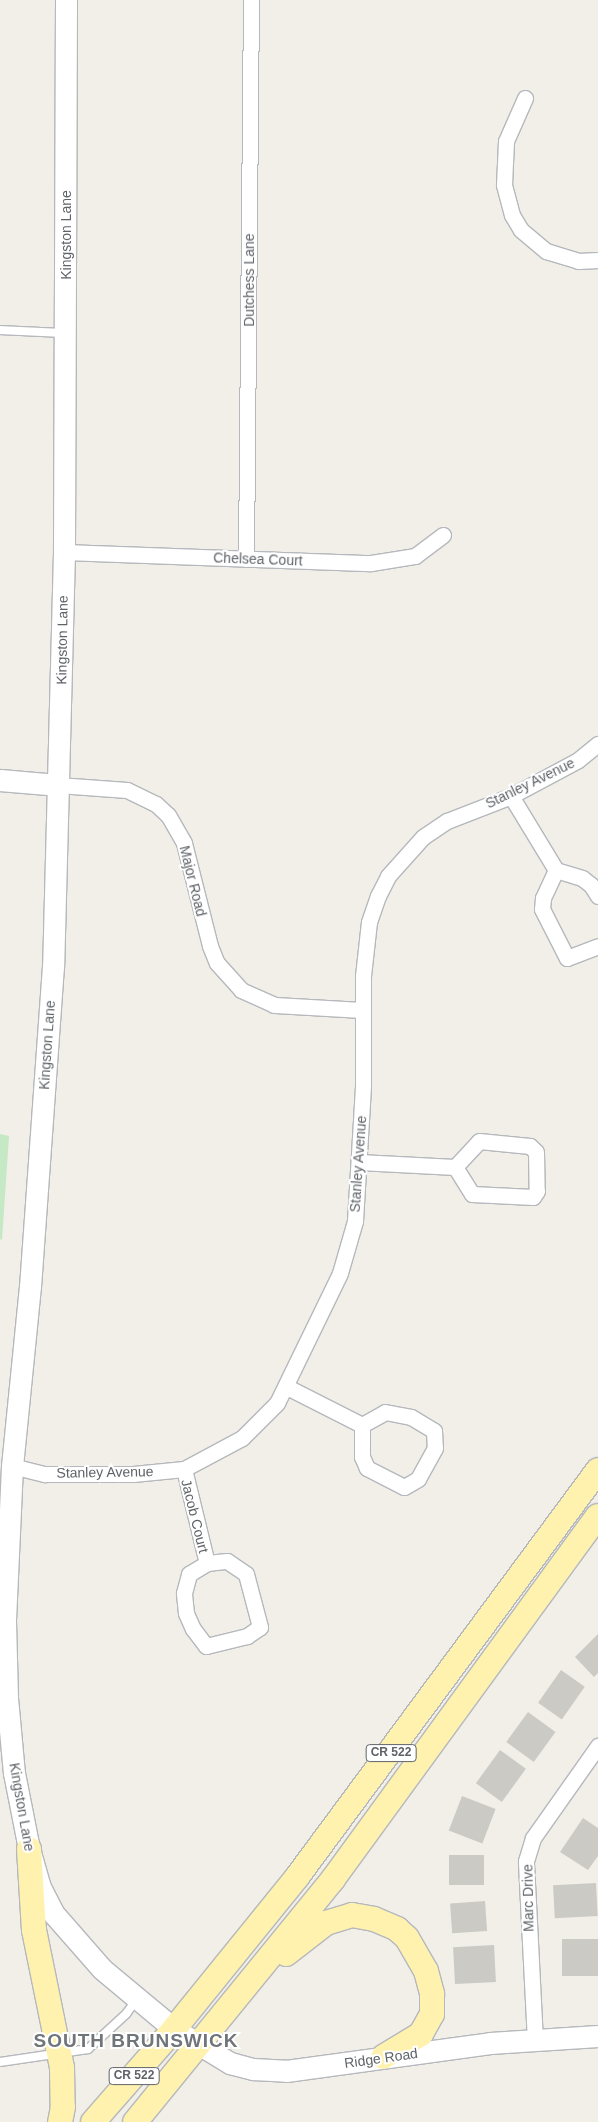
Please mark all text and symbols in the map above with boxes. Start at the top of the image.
street label: Kingston Lane [58,190,74,280]
street label: Dutchess Lane [241,233,257,327]
street label: Chelsea Court [213,549,303,569]
street label: Kingston Lane [53,595,71,685]
street label: Stanley Avenue [482,754,578,812]
street label: Major Road [176,844,210,918]
street label: Kingston Lane [35,1000,59,1090]
street label: Stanley Avenue [346,1115,370,1213]
street label: Stanley Avenue [56,1463,154,1481]
street label: Jacob Court [178,1477,212,1555]
road number: CR 522 [365,1744,417,1762]
street label: Kingston Lane [6,1761,38,1853]
street label: Marc Drive [519,1864,537,1932]
district label: SOUTH BRUNSWICK [32,2030,240,2052]
street label: Ridge Road [343,2045,419,2071]
road number: CR 522 [108,2066,160,2086]

